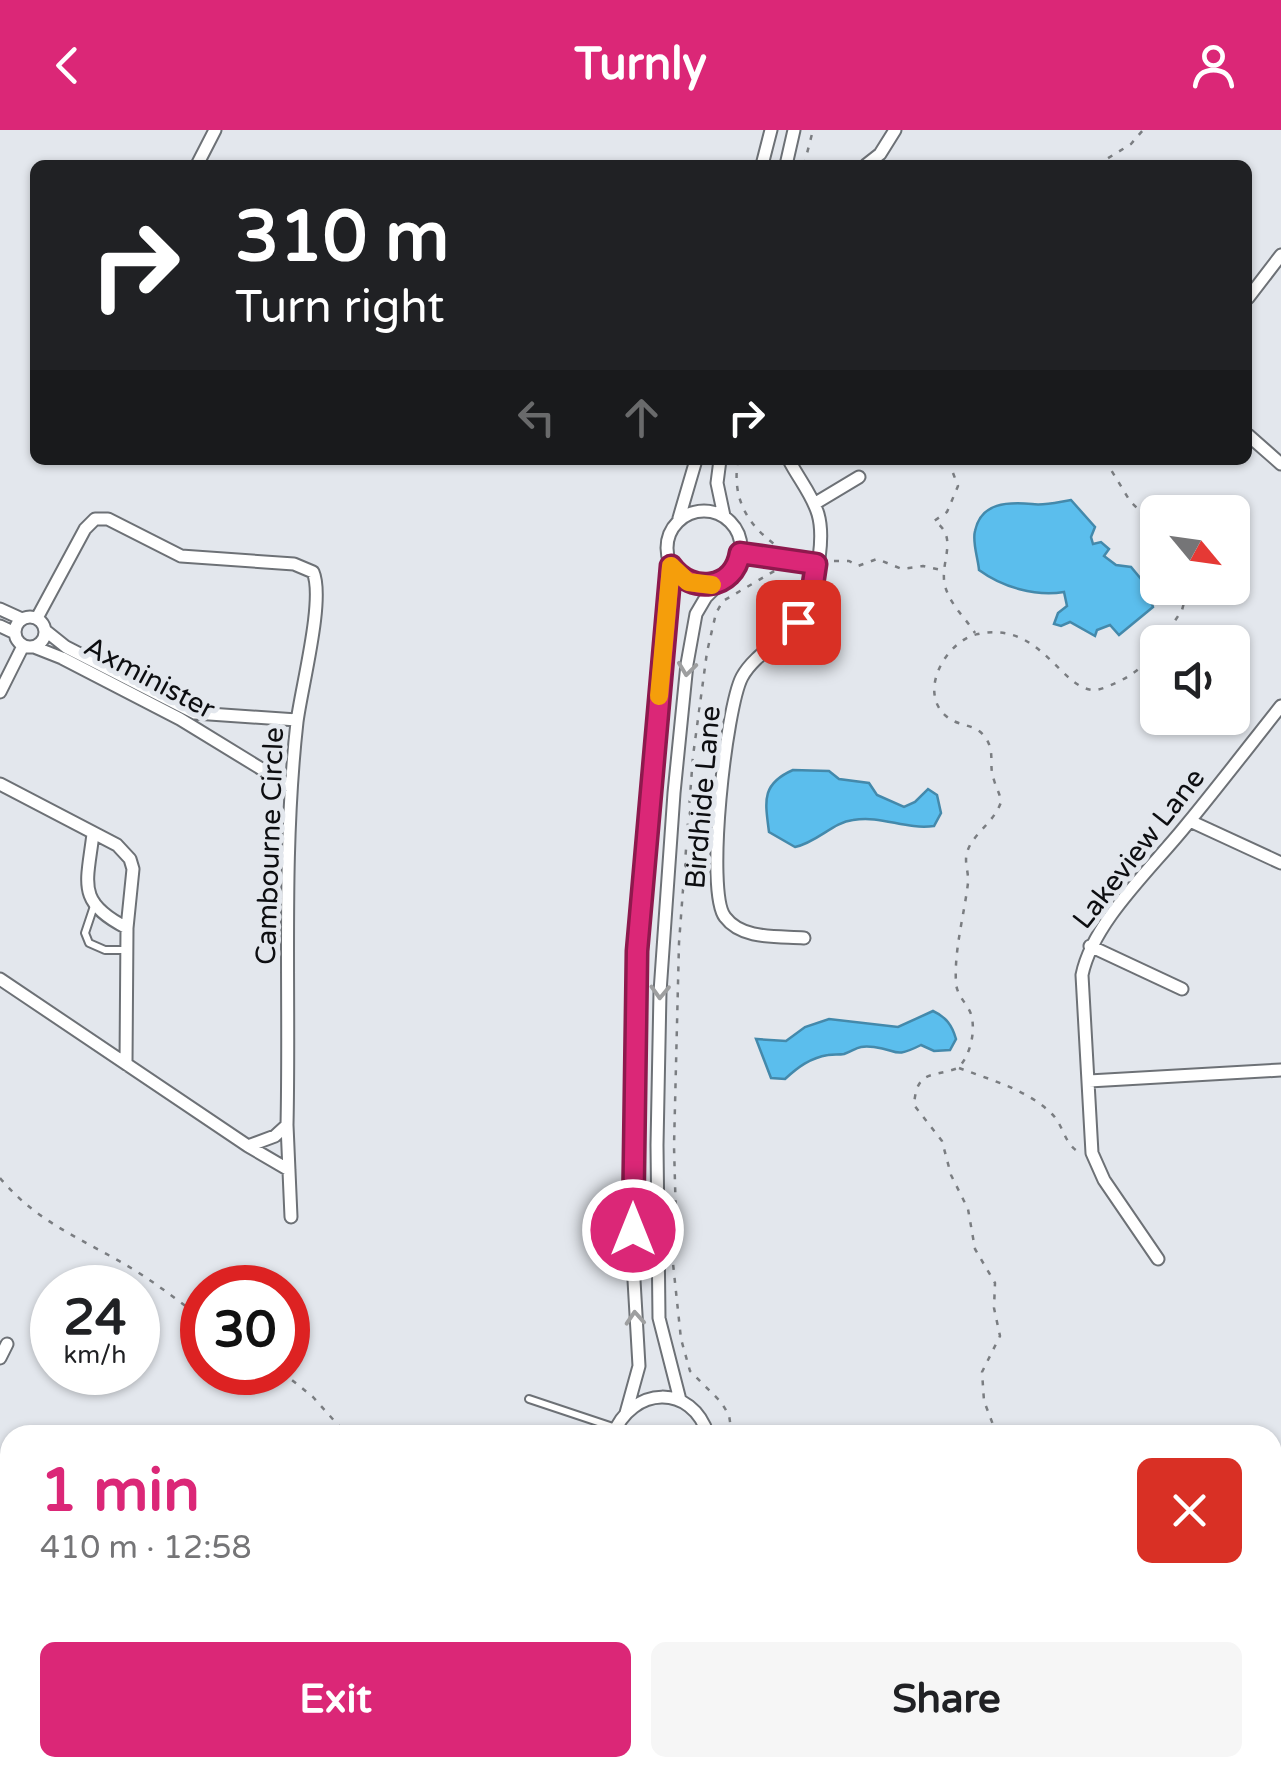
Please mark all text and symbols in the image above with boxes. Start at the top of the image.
icon: back [40,38,95,93]
text: Turnly [574,38,707,92]
icon: person [1186,38,1241,93]
text: 310 m [235,196,449,280]
icon: right [70,200,200,330]
text: Turn right [235,281,444,335]
icon: left [509,390,564,445]
icon: ahead [614,390,669,445]
icon: right [719,390,774,445]
north arrow [1140,495,1250,605]
map controls [1140,495,1250,735]
pin [756,580,841,665]
icon: arrive [771,595,826,650]
button: sound [1140,625,1250,735]
street label: Axminister [78,629,221,727]
one-way arrow [678,660,699,677]
street label: Birdhide Lane [678,704,728,890]
street label: Cambourne Circle [249,726,291,966]
street label: Lakeview Lane [1066,762,1212,936]
one-way arrow [650,985,671,1001]
position arrow [581,1178,685,1282]
speed limit sign: 30 [180,1265,310,1395]
text: 24 [64,1288,126,1348]
one-way arrow [625,1309,646,1325]
text: km/h [64,1340,126,1370]
text: 1 min [40,1455,200,1527]
button: close [1137,1458,1242,1563]
text: 410 m · 12:58 [40,1529,252,1567]
button: Exit [40,1642,631,1757]
button: Share [651,1642,1242,1757]

